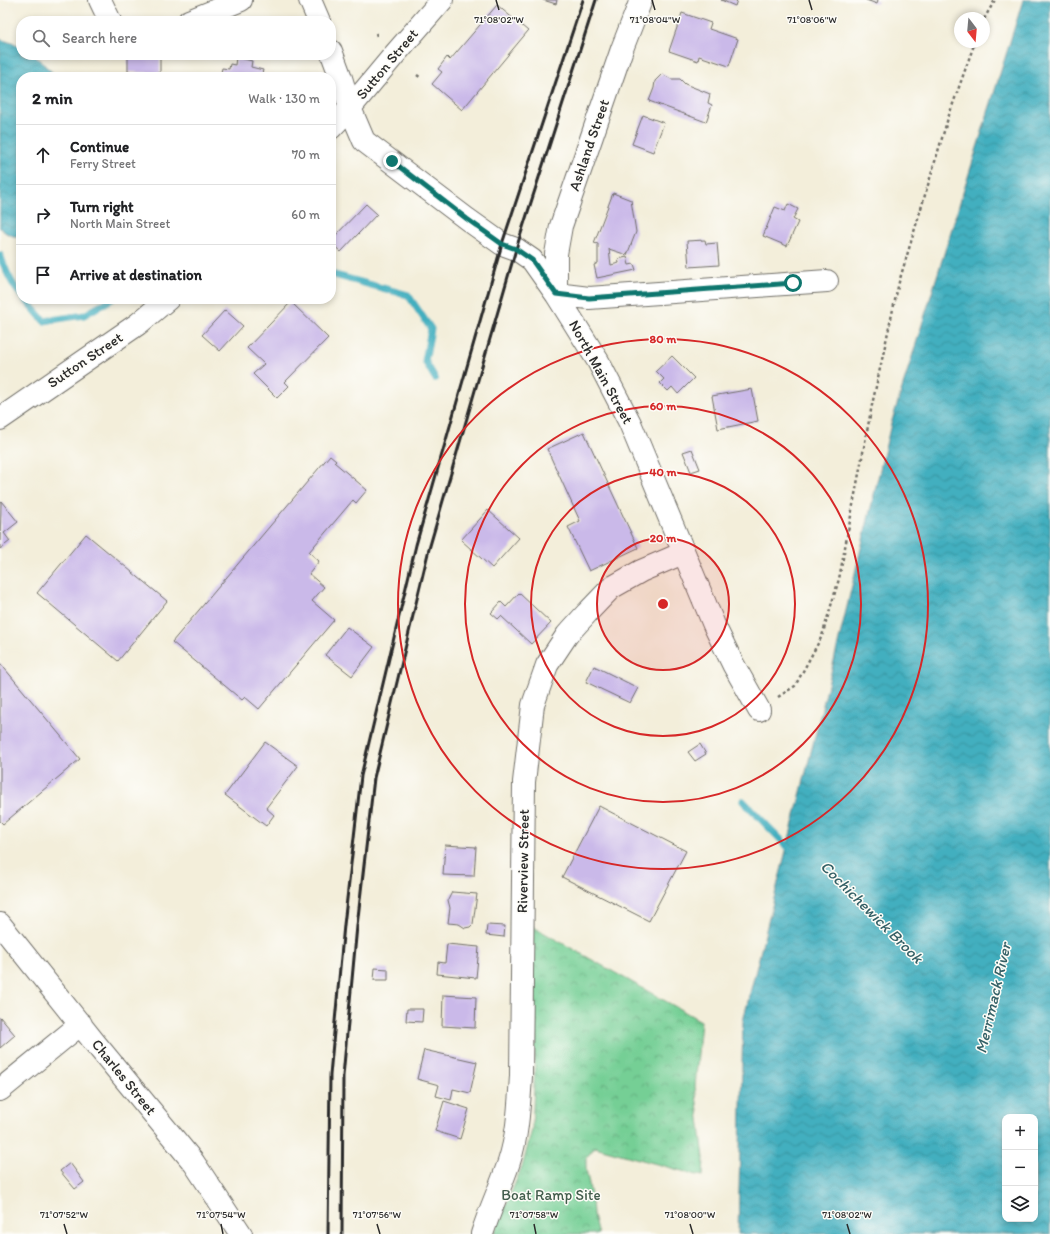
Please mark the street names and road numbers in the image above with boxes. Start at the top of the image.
street label: Sutton Street [352,25,422,103]
street label: Ashland Street [565,96,613,193]
street label: North Main Street [565,317,637,427]
street label: Sutton Street [44,328,126,392]
street label: Riverview Street [513,808,533,913]
street label: Charles Street [88,1035,160,1119]

